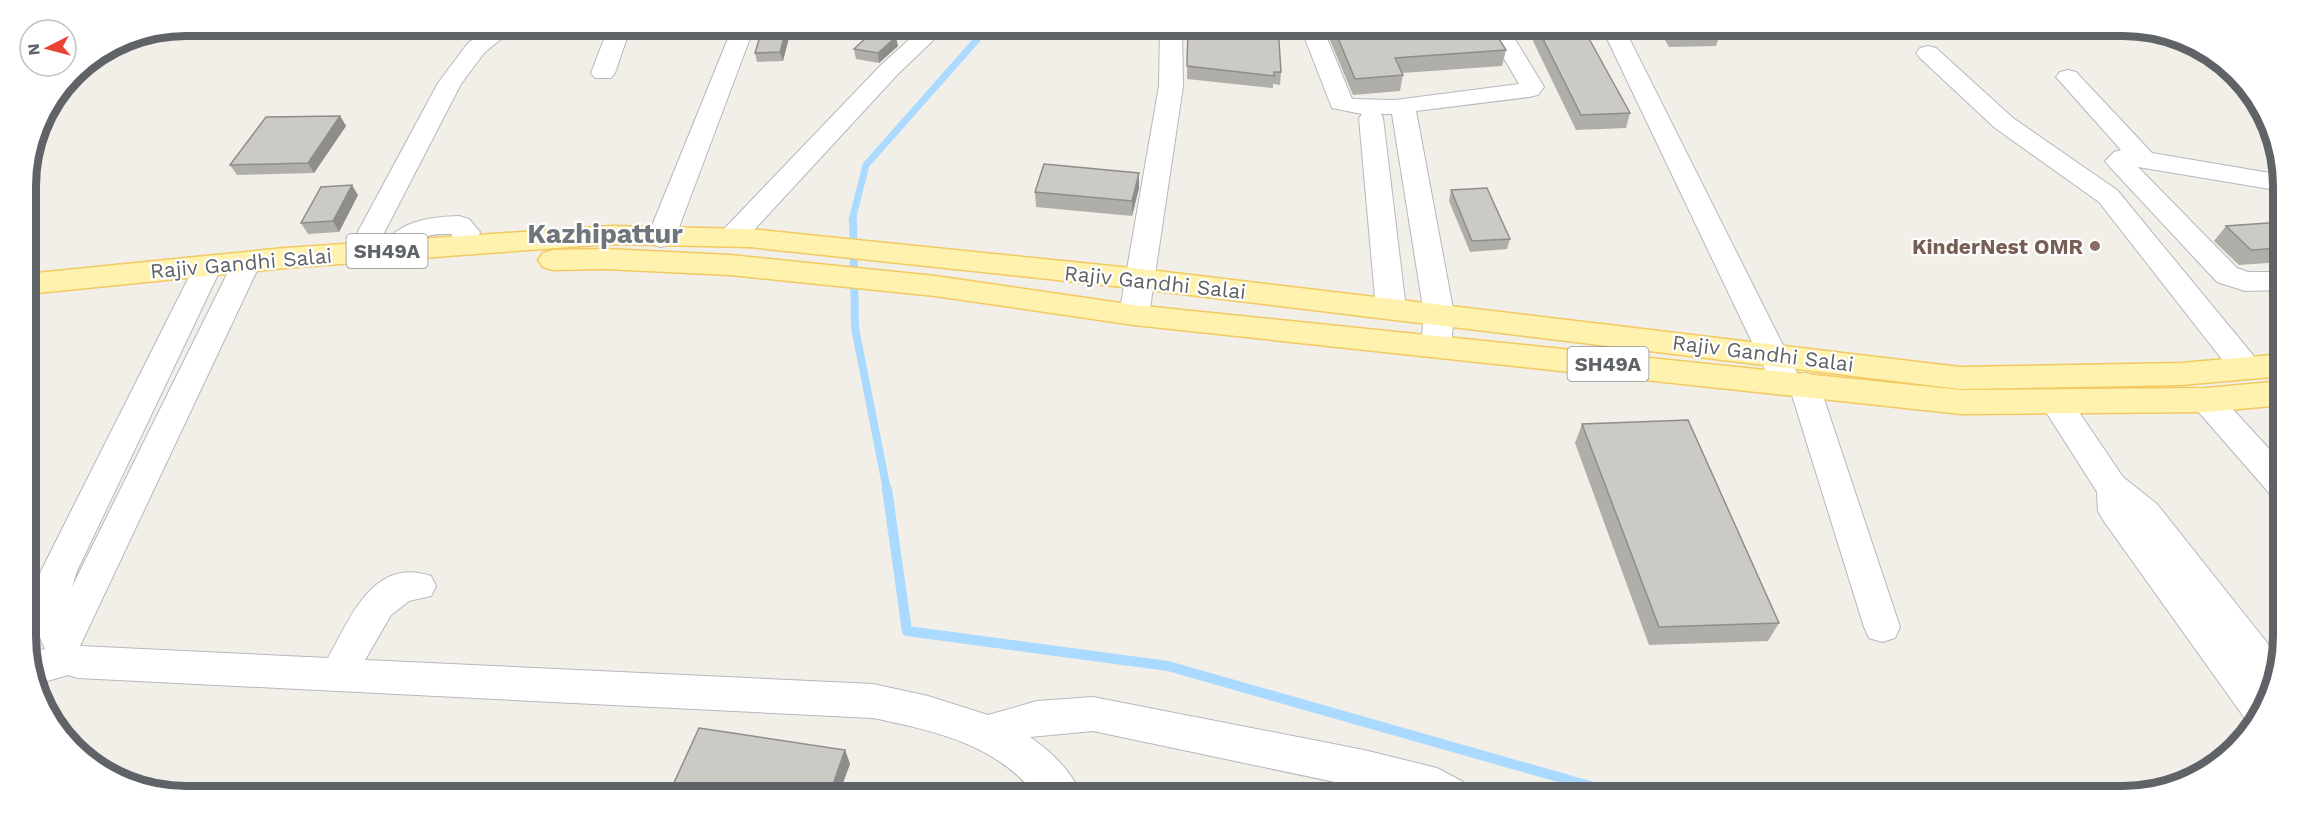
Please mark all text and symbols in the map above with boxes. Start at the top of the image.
north arrow [18,18,78,78]
text: N [24,43,44,56]
district label: Kazhipattur [527,218,683,250]
road number: SH49A [346,234,428,268]
place label: KinderNest OMR [1912,234,2084,259]
marker: KinderNest OMR [2088,239,2102,253]
street label: Rajiv Gandhi Salai [149,243,333,283]
street label: Rajiv Gandhi Salai [1063,260,1247,304]
street label: Rajiv Gandhi Salai [1671,329,1855,377]
road number: SH49A [1568,347,1648,381]

